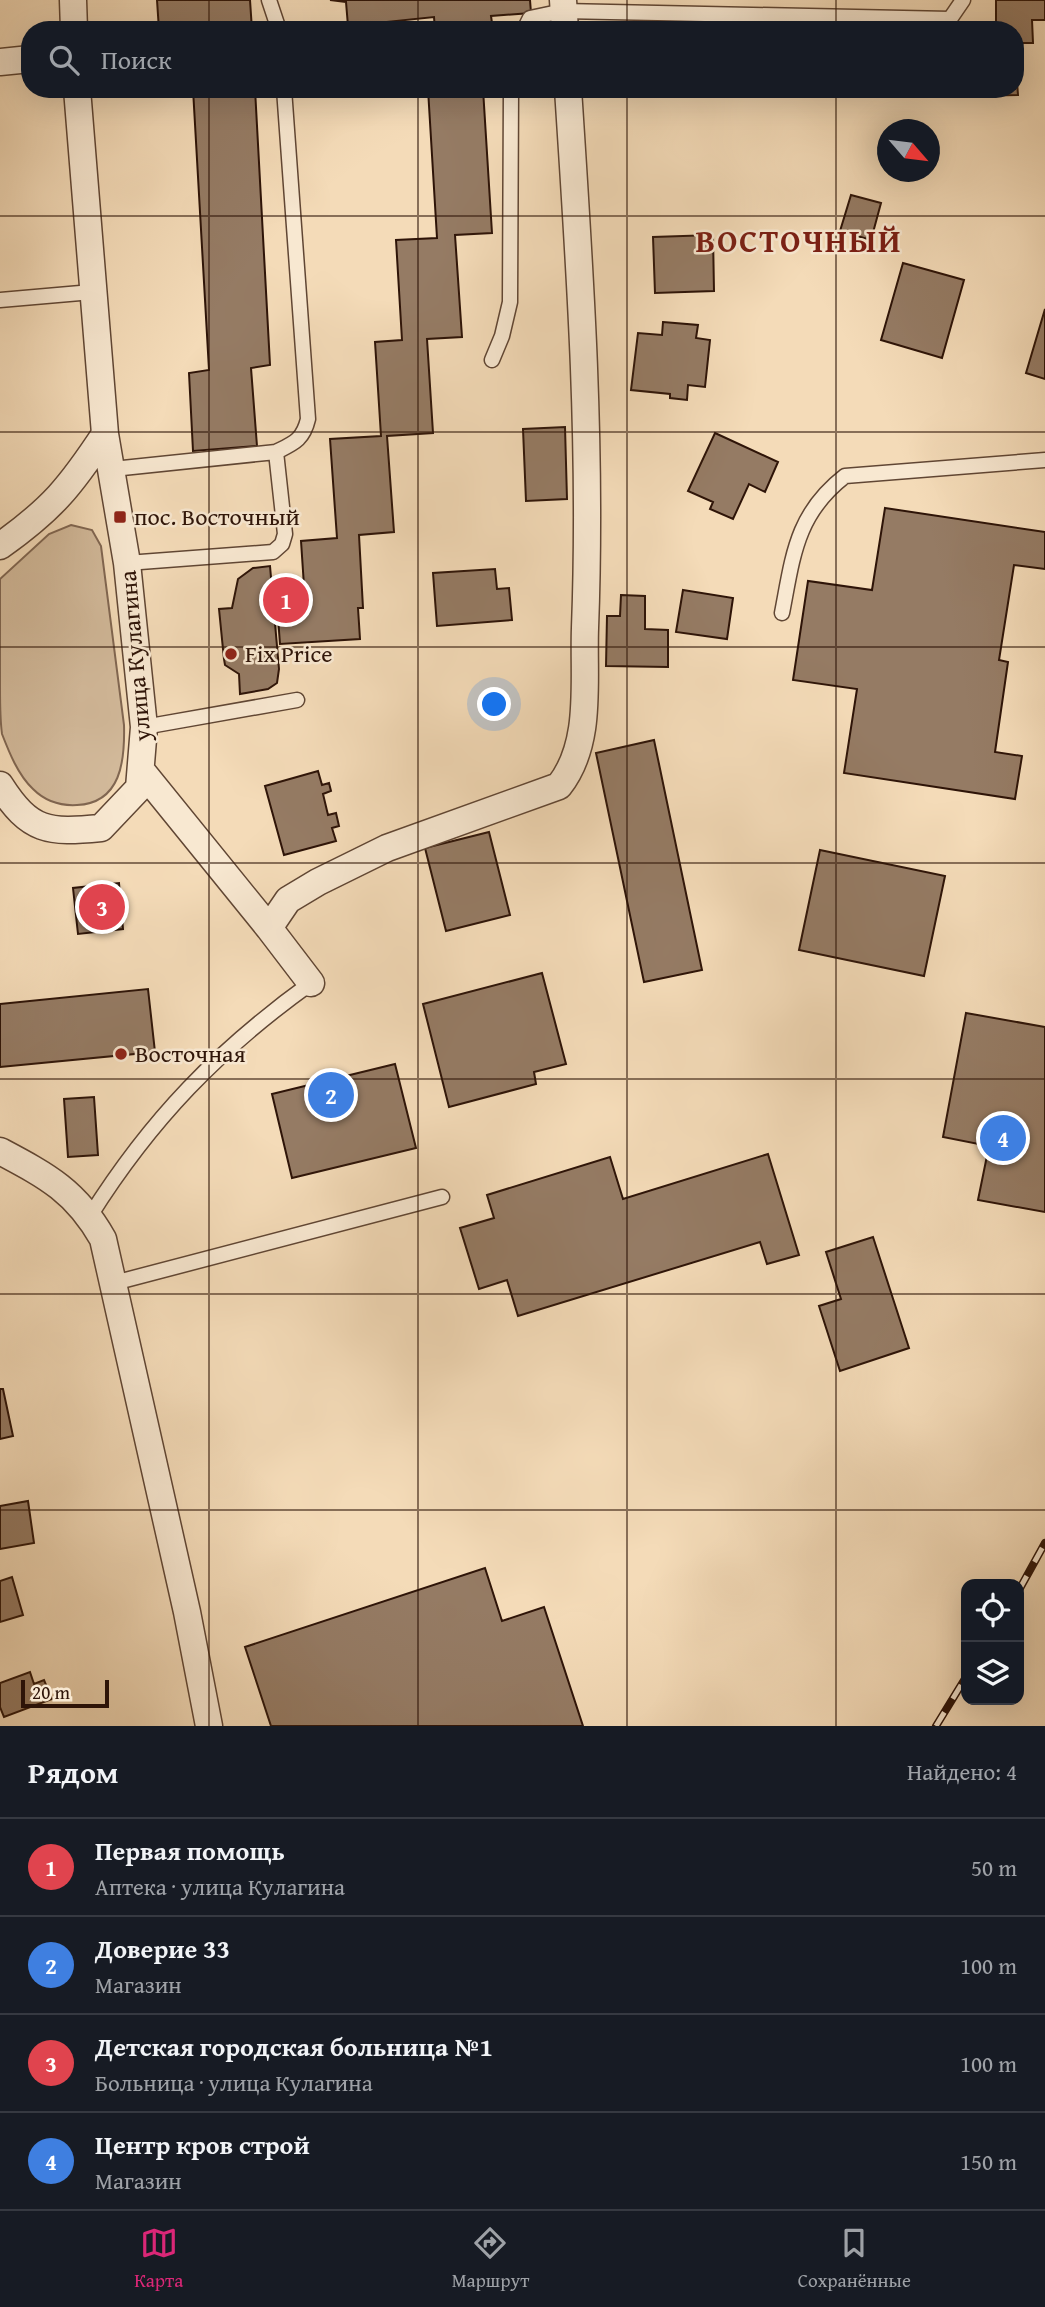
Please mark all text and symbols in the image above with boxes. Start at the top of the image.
search box [21,21,1024,98]
text: Поиск [101,40,172,79]
icon: search [45,41,83,79]
north arrow [877,119,940,182]
district label: ВОСТОЧНЫЙ [695,217,903,264]
place label: пос. Восточный [134,499,300,534]
marker: пос. Восточный [112,509,128,525]
street label: улица Кулагина [110,569,159,744]
pin: 1 [263,574,309,626]
place label: Fix Price [245,636,332,671]
marker: Fix Price [223,646,239,662]
your location [477,687,511,721]
pin: 3 [79,881,125,933]
place label: Восточная [135,1036,246,1071]
marker: Восточная [113,1046,129,1062]
pin: 2 [308,1069,354,1121]
pin: 4 [980,1112,1026,1164]
map controls [961,1579,1024,1705]
button: locate [961,1579,1024,1642]
button: layers [961,1642,1024,1705]
scale bar [21,1677,108,1709]
text: 20 m [32,1678,70,1706]
text: Рядом [28,1750,119,1794]
text: Найдено: 4 [907,1755,1017,1788]
text: Первая помощь [95,1831,285,1870]
text: 1 [45,1851,57,1884]
text: 50 m [971,1851,1017,1884]
text: Аптека · улица Кулагина [95,1870,345,1903]
text: Доверие 33 [95,1929,230,1968]
text: 2 [45,1949,57,1982]
text: 100 m [960,1949,1017,1982]
text: Магазин [95,1968,182,2001]
text: Детская городская больница №1 [95,2027,493,2066]
text: 3 [45,2047,57,2080]
text: 100 m [960,2047,1017,2080]
text: Больница · улица Кулагина [95,2066,373,2099]
text: Центр кров строй [95,2125,310,2164]
text: 4 [45,2145,57,2178]
text: 150 m [960,2145,1017,2178]
text: Магазин [95,2164,182,2197]
tab: Карта [134,2224,183,2294]
tab: Маршрут [452,2224,529,2294]
tab: Сохранённые [798,2224,911,2294]

